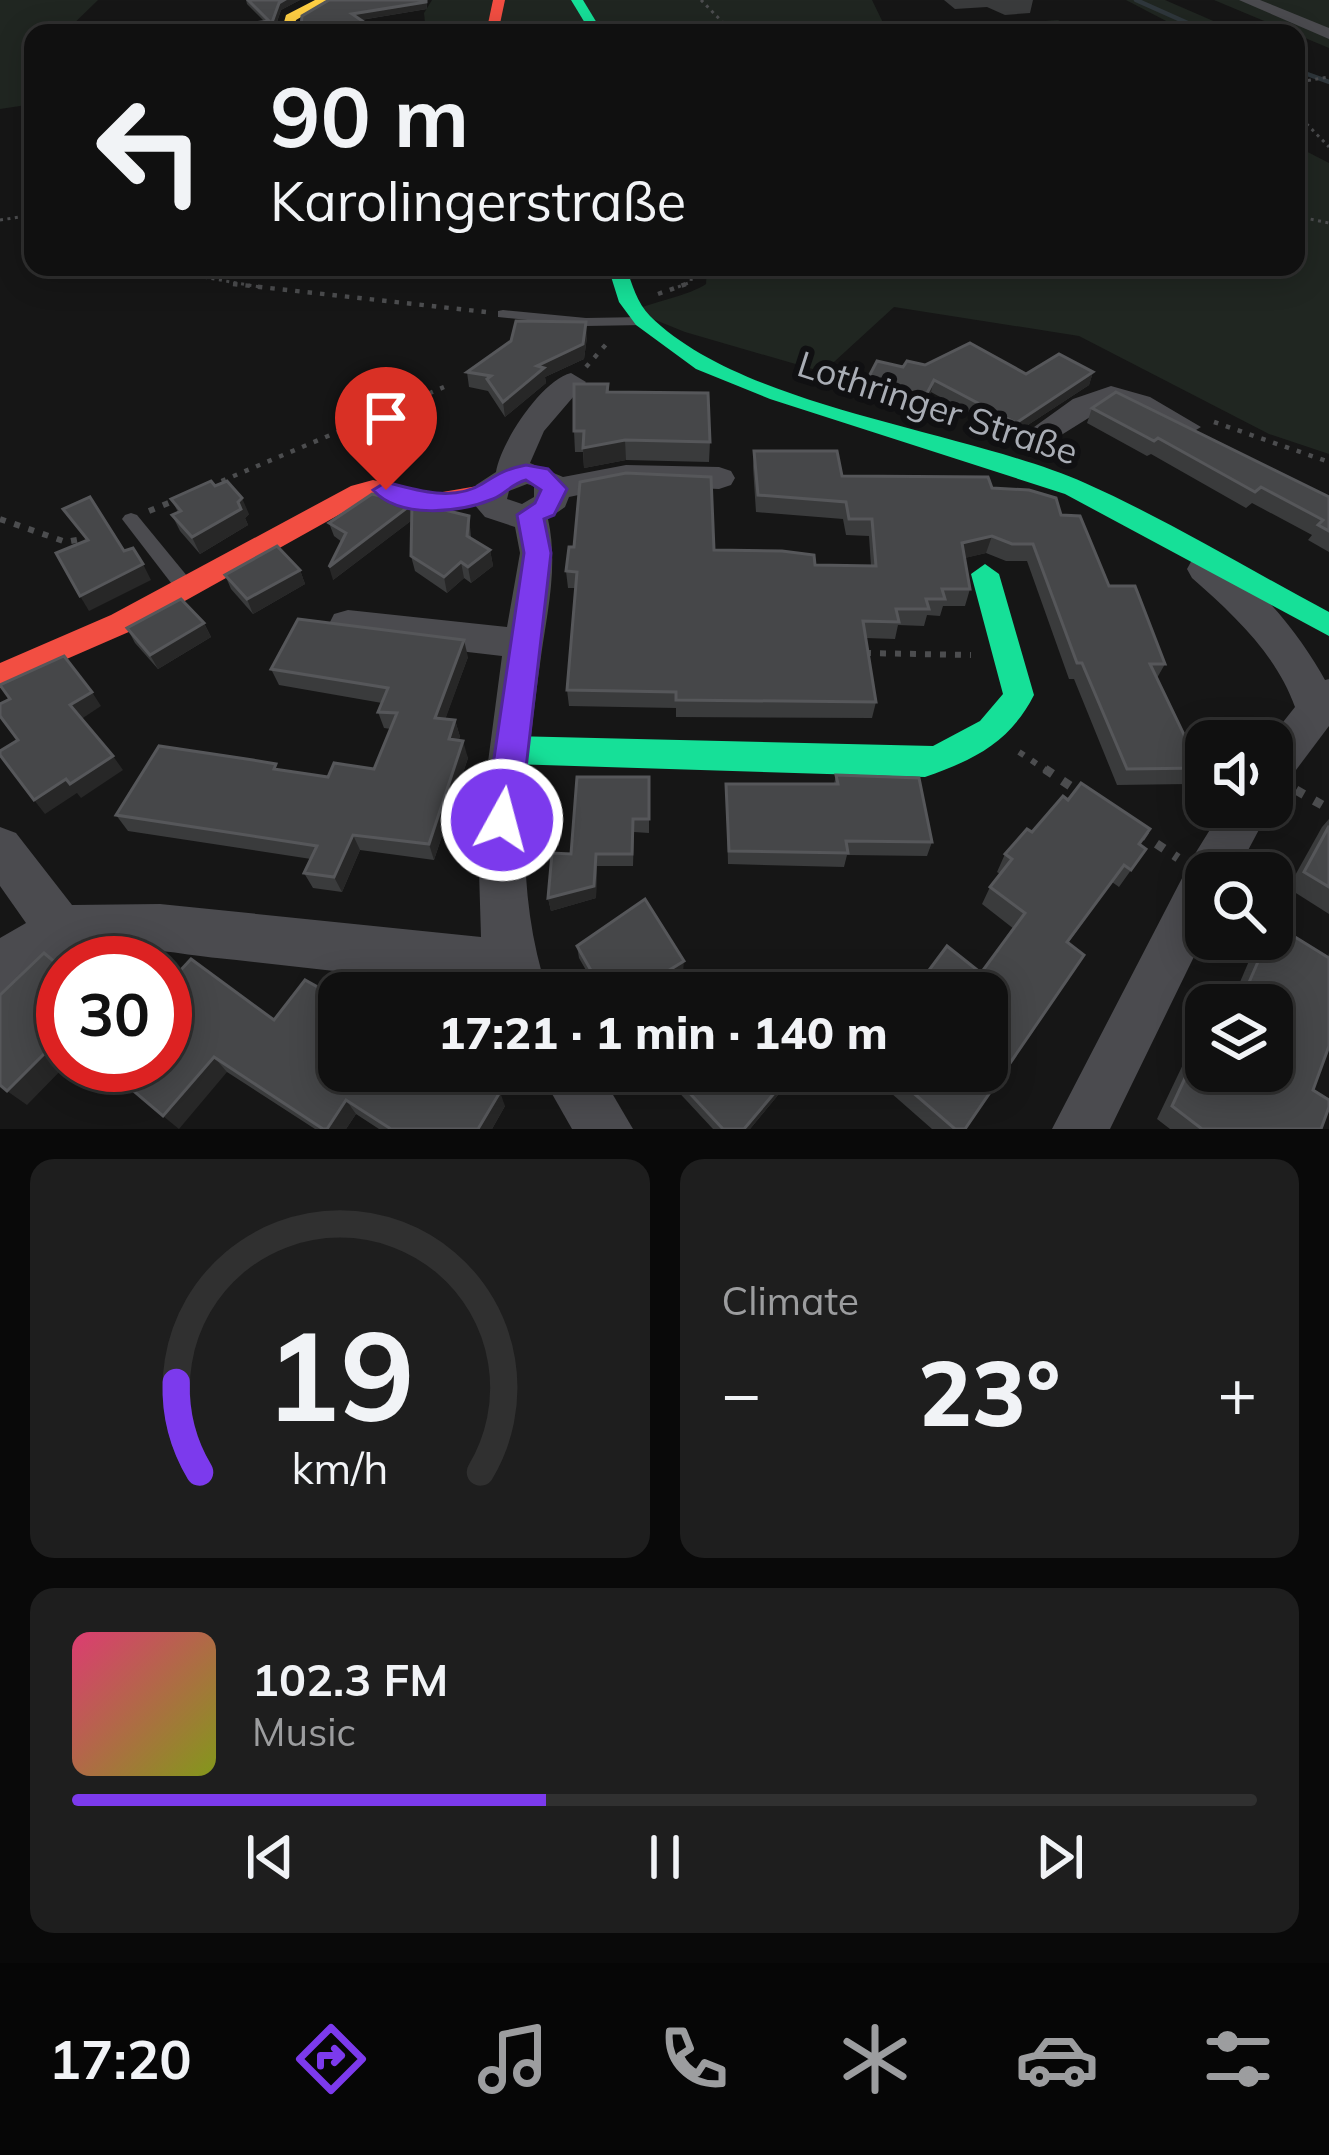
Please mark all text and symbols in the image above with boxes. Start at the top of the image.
text: 90 m [270,63,469,168]
icon: left [72,72,228,228]
text: Karolingerstraße [270,167,686,235]
street label: Lothringer Straße [792,341,1084,473]
pin [335,367,437,490]
icon: arrive [353,385,419,451]
map controls [1185,720,1293,1092]
button: sound [1185,720,1293,828]
position arrow [439,757,565,883]
button: search [1185,852,1293,960]
speed limit sign: 30 [36,936,192,1092]
button: layers [1185,984,1293,1092]
text: 17:21 · 1 min · 140 m [438,1004,888,1060]
text: Climate [722,1276,859,1325]
text: 19 [265,1296,415,1452]
text: 23° [918,1336,1061,1449]
text: − [722,1351,761,1434]
text: + [1217,1351,1257,1434]
text: km/h [291,1440,388,1494]
text: 102.3 FM [252,1651,448,1707]
text: Music [252,1707,356,1756]
icon: previous [237,1824,303,1890]
icon: pause [632,1824,698,1890]
icon: next [1027,1824,1093,1890]
icon: directions [289,2017,373,2101]
icon: music [471,2017,555,2101]
icon: phone [652,2017,736,2101]
icon: climate [833,2017,917,2101]
icon: car [1015,2017,1099,2101]
icon: filters [1196,2017,1280,2101]
text: 17:20 [49,2025,192,2093]

